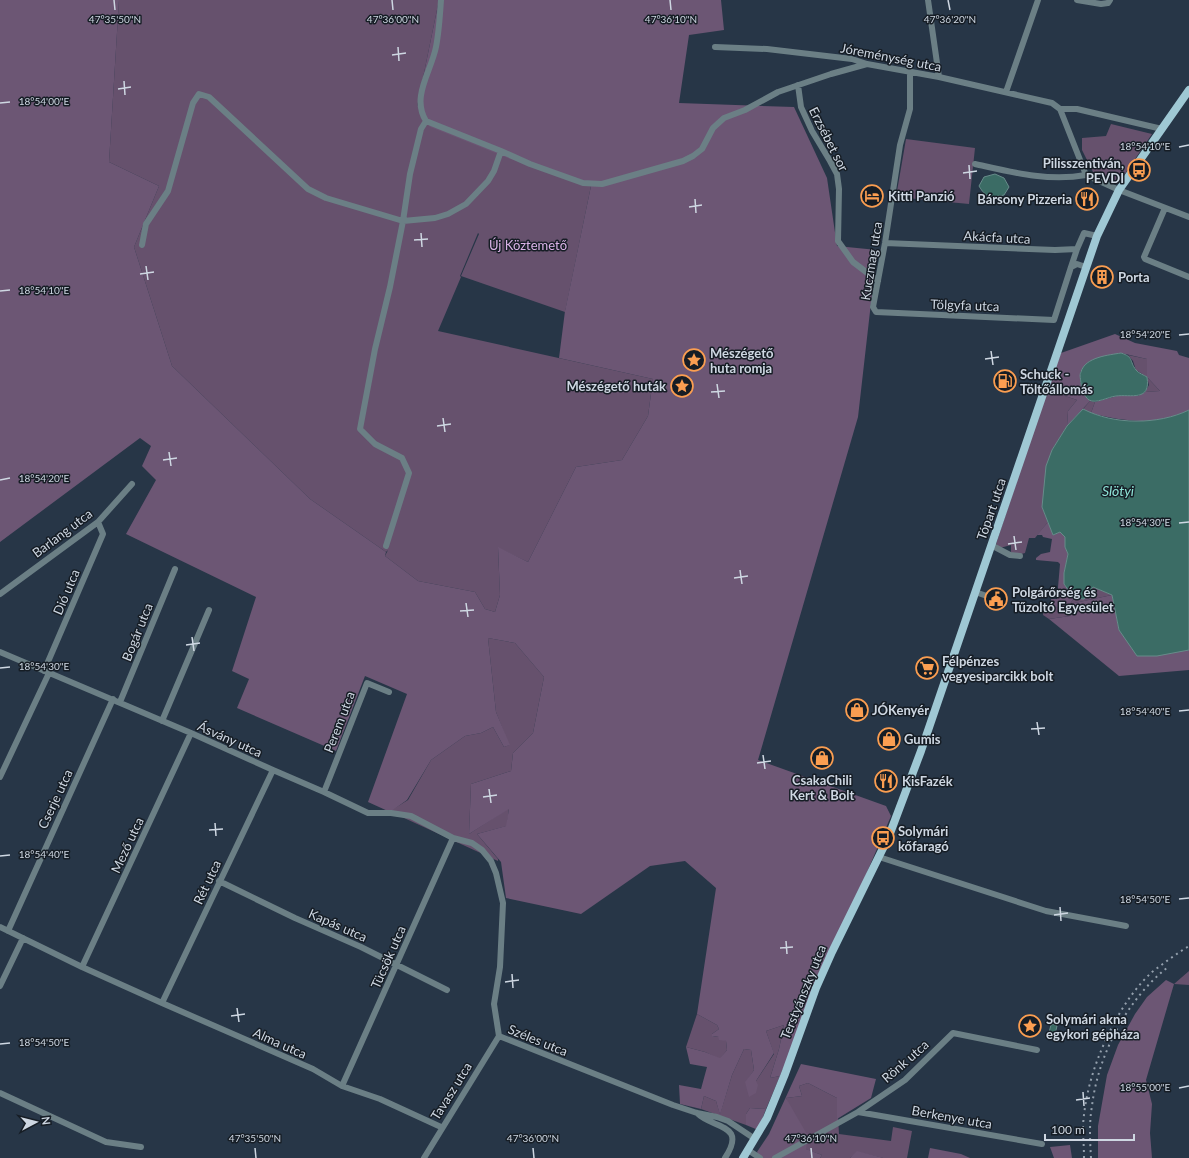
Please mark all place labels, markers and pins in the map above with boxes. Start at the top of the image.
place label: Pilisszentiván, PEVDI [1043,155,1124,186]
bus stop icon: Pilisszentiván, PEVDI [1126,157,1152,183]
hotel icon: Kitti Panzió [859,183,885,209]
restaurant icon: Bársony Pizzeria [1074,186,1100,212]
place label: Kitti Panzió [888,188,955,204]
place label: Bársony Pizzeria [977,191,1072,207]
building icon: Porta [1089,264,1115,290]
place label: Porta [1118,269,1150,285]
place label: Mészégető huta romja [710,345,774,376]
place icon: Mészégető huta romja [681,347,707,373]
place label: Schuck - Töltőállomás [1020,366,1093,397]
fuel station icon: Schuck - Töltőállomás [992,368,1018,394]
place icon: Mészégető huták [669,373,695,399]
place label: Mészégető huták [566,378,666,394]
place label: Polgárőrség és Tűzoltó Egyesület [1012,584,1114,615]
public building icon: Polgárőrség és Tűzoltó Egyesület [983,586,1009,612]
place label: Félpénzes vegyesiparcikk bolt [942,653,1053,684]
supermarket icon: Félpénzes vegyesiparcikk bolt [914,655,940,681]
shop icon: JÓKenyér [844,697,870,723]
place label: JÓKenyér [872,702,929,718]
shop icon: Gumis [876,726,902,752]
place label: Gumis [904,731,941,747]
shop icon: CsakaChili Kert & Bolt [809,745,835,771]
restaurant icon: KisFazék [873,768,899,794]
place label: CsakaChili Kert & Bolt [790,772,855,803]
place label: KisFazék [902,773,953,789]
place label: Solymári kőfaragó [898,823,949,854]
bus stop icon: Solymári kőfaragó [870,825,896,851]
place label: Solymári akna egykori gépháza [1046,1011,1140,1042]
place icon: Solymári akna egykori gépháza [1017,1013,1043,1039]

